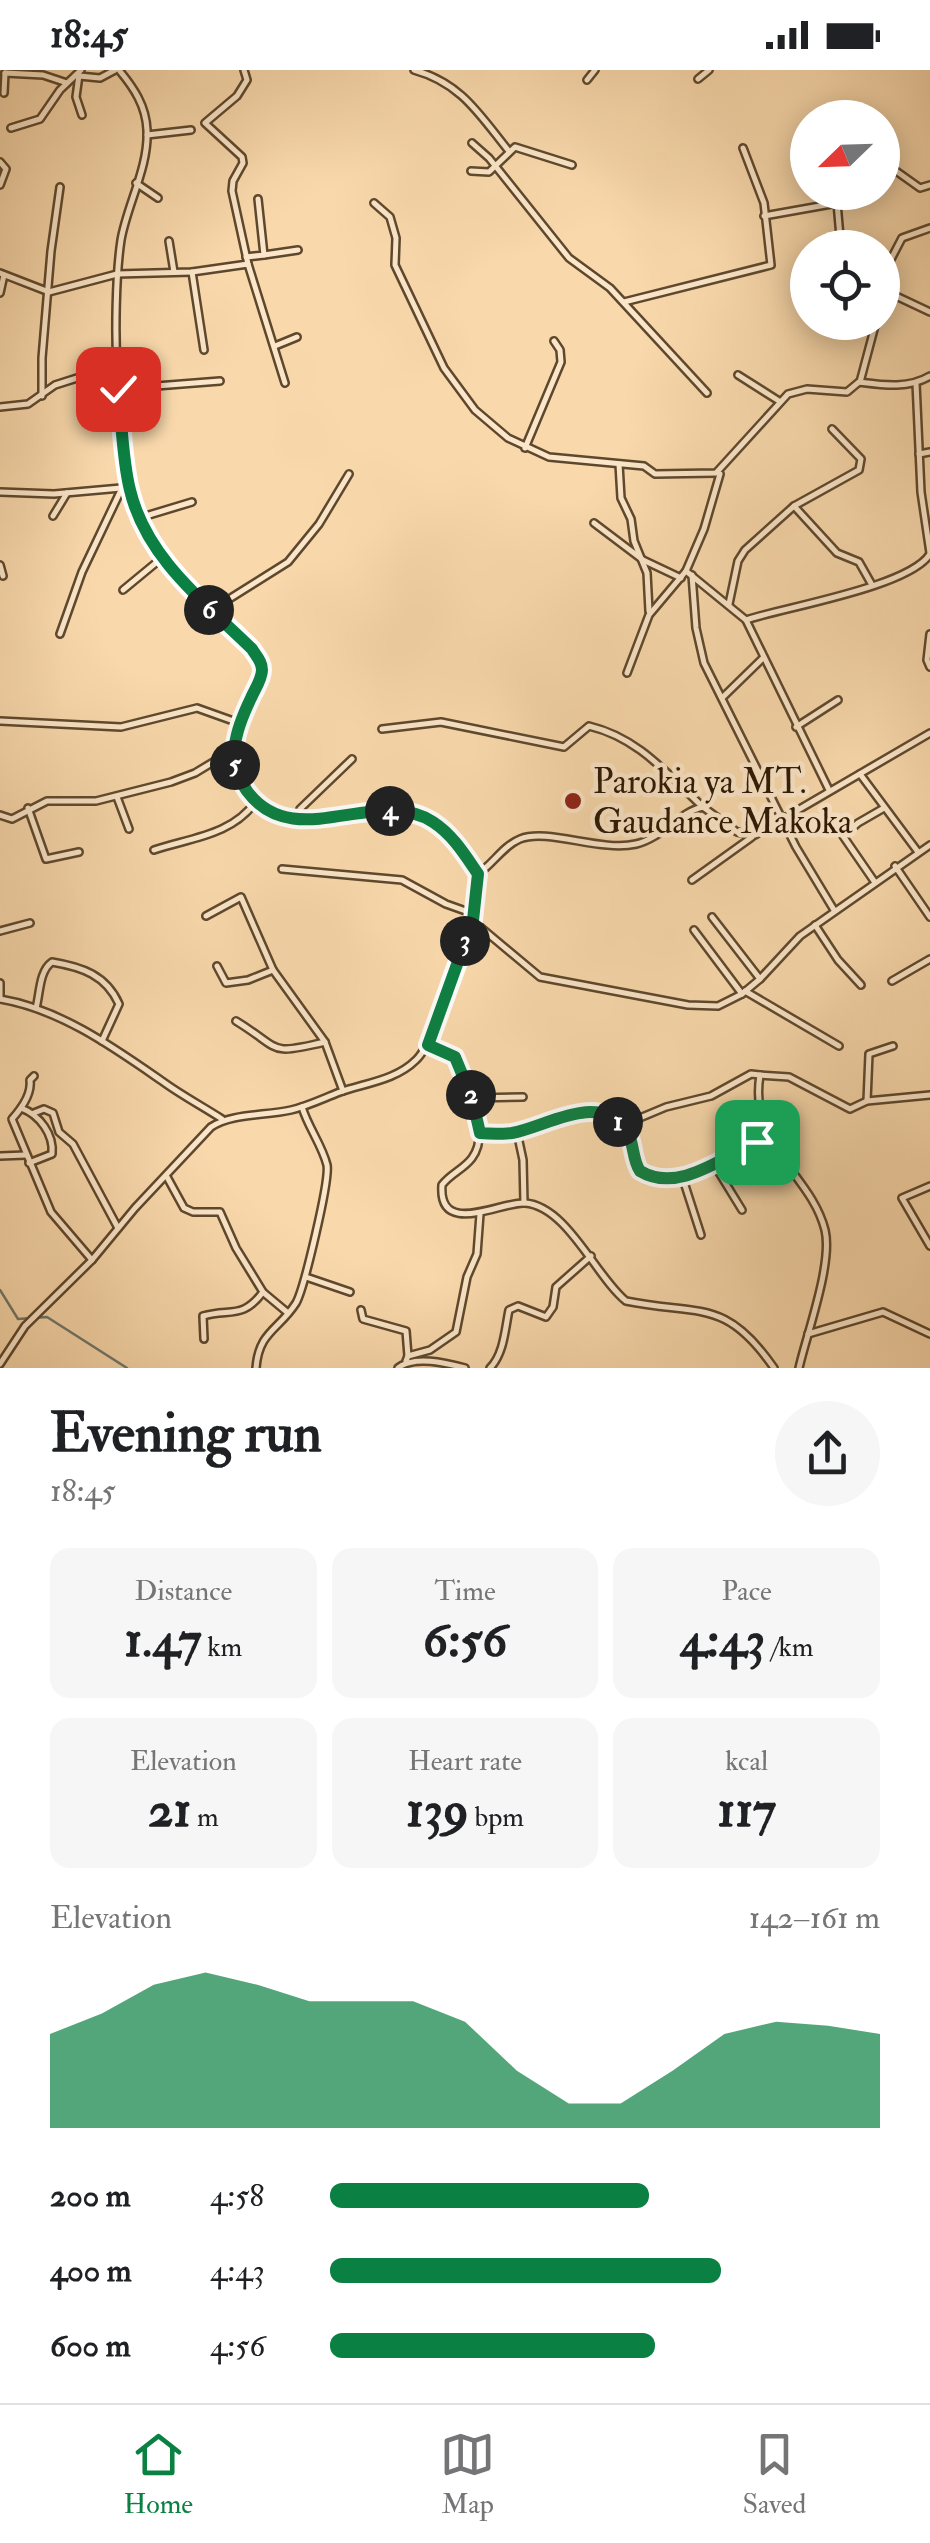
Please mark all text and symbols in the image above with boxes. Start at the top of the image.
text: 18:45 [50,11,128,59]
north arrow [790,100,900,210]
map controls [790,100,900,340]
button: locate [790,230,900,340]
pin [76,347,161,432]
icon: check [91,362,146,417]
pin: 6 [184,585,234,635]
text: 6 [202,592,216,627]
pin: 5 [210,740,260,790]
text: 5 [229,747,241,782]
place label: Parokia ya MT. Gaudance Makoka [593,760,853,844]
pin: 4 [365,786,415,836]
marker: Parokia ya MT. Gaudance Makoka [562,790,584,812]
text: 4 [382,793,398,828]
pin: 3 [440,916,490,966]
text: 3 [460,923,470,958]
pin: 2 [446,1070,496,1120]
text: 2 [464,1077,478,1112]
pin: 1 [593,1097,643,1147]
pin [715,1100,800,1185]
text: 1 [613,1104,623,1139]
icon: arrive [730,1115,785,1170]
text: Evening run [50,1399,322,1468]
button: share [775,1401,880,1506]
text: 18:45 [50,1471,116,1511]
text: Distance [134,1574,232,1609]
text: Time [434,1574,496,1609]
text: Pace [722,1574,772,1609]
text: 1.47 [124,1609,201,1672]
text: 6:56 [423,1609,507,1672]
text: 4:43 [680,1609,765,1672]
text: km [201,1630,242,1665]
text: /km [765,1630,814,1665]
text: Elevation [130,1744,237,1779]
text: Heart rate [408,1744,522,1779]
text: kcal [725,1744,768,1779]
text: 21 [148,1779,191,1842]
text: 139 [406,1779,469,1842]
text: 117 [717,1779,776,1842]
text: m [191,1800,219,1835]
text: bpm [469,1800,524,1835]
text: Elevation [50,1898,172,1938]
text: 142–161 m [749,1898,880,1938]
text: 200 m [50,2176,131,2216]
text: 4:58 [210,2176,264,2216]
text: 400 m [50,2251,132,2291]
text: 4:43 [210,2251,265,2291]
text: 600 m [50,2326,131,2366]
text: 4:56 [210,2326,265,2366]
tab: Home [124,2427,193,2522]
tab: Map [440,2427,495,2522]
tab: Saved [742,2427,806,2522]

